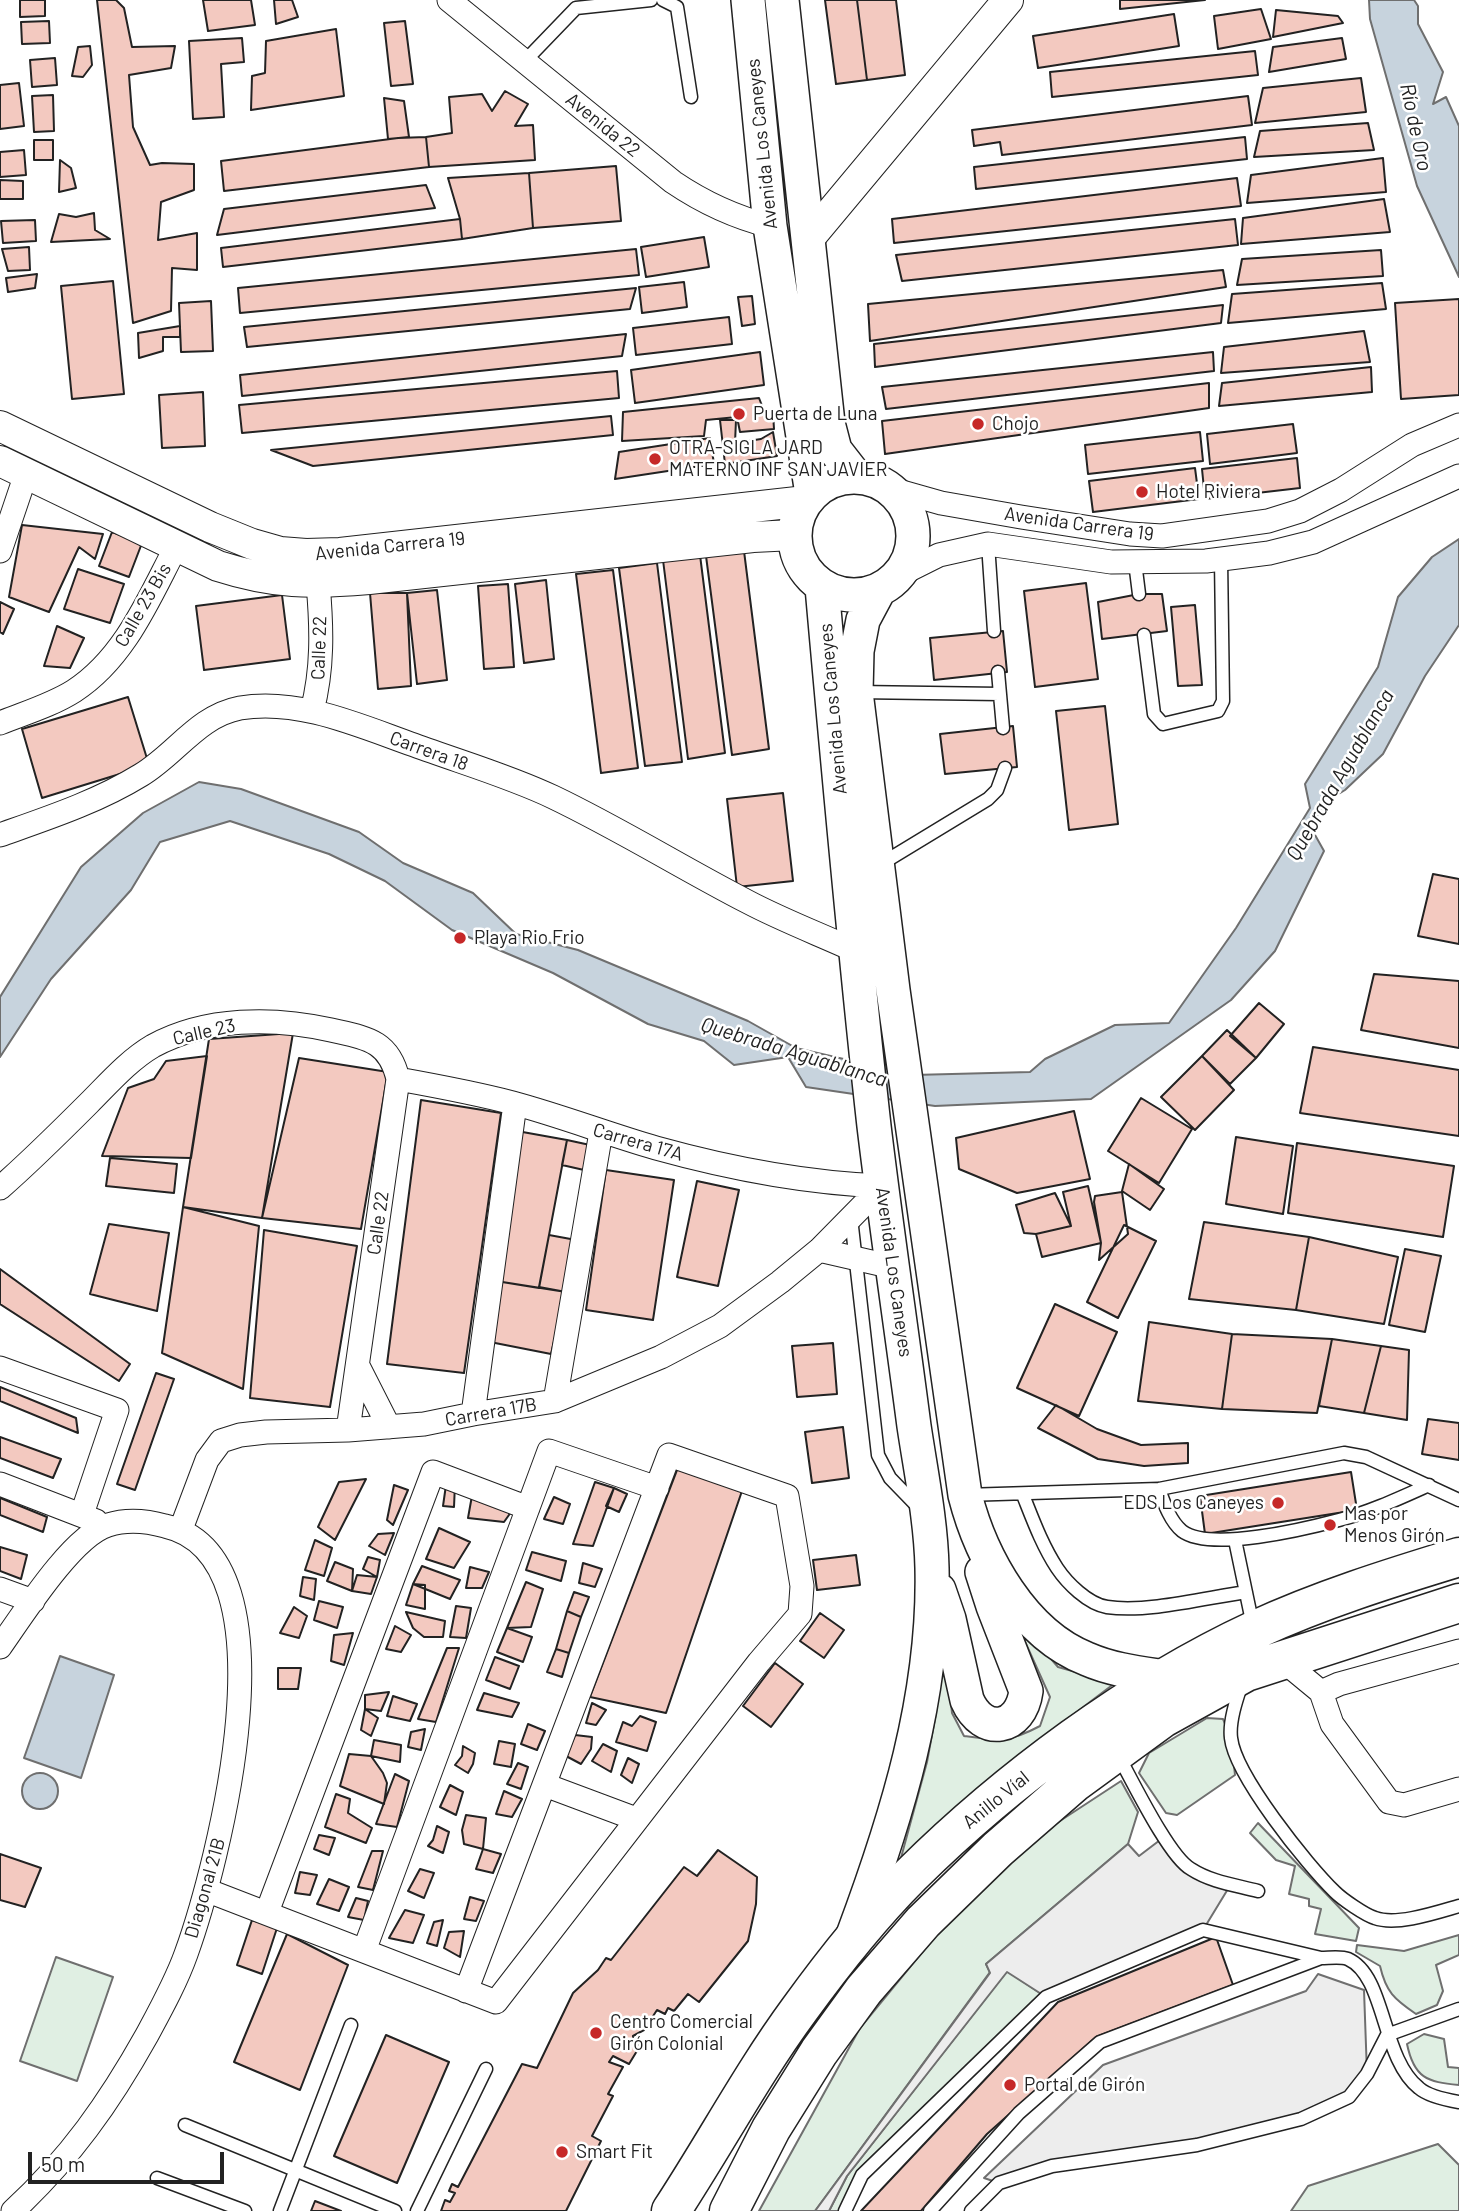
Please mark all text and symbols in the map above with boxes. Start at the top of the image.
street label: Avenida Los Caneyes [742,58,782,230]
water label: Río de Oro [1394,81,1438,173]
street label: Avenida 22 [561,88,645,162]
place label: Puerta de Luna [753,403,877,425]
marker: Puerta de Luna [731,406,747,422]
place label: Chojo [992,413,1039,435]
marker: Chojo [970,416,986,432]
place label: OTRA-SIGLA JARD MATERNO INF SAN JAVIER [669,437,887,481]
marker: OTRA-SIGLA JARD MATERNO INF SAN JAVIER [647,451,663,467]
place label: Hotel Riviera [1156,481,1261,503]
marker: Hotel Riviera [1134,484,1150,500]
street label: Avenida Carrera 19 [1003,502,1155,546]
street label: Avenida Carrera 19 [314,527,466,565]
street label: Calle 23 Bis [110,559,176,651]
street label: Calle 22 [306,616,332,680]
street label: Avenida Los Caneyes [814,623,852,795]
water label: Quebrada Aguablanca [1281,685,1399,865]
street label: Carrera 18 [387,726,471,776]
place label: Playa Rio Frio [474,927,585,949]
marker: Playa Rio Frio [452,930,468,946]
water label: Quebrada Aguablanca [698,1012,890,1092]
street label: Calle 23 [170,1014,238,1050]
street label: Carrera 17A [590,1118,686,1166]
street label: Avenida Los Caneyes [871,1185,917,1359]
street label: Calle 22 [362,1190,394,1256]
street label: Carrera 17B [443,1393,539,1431]
place label: EDS Los Caneyes [1123,1492,1264,1514]
marker: EDS Los Caneyes [1270,1495,1286,1511]
place label: Mas por Menos Girón [1344,1503,1445,1547]
marker: Mas por Menos Girón [1322,1517,1338,1533]
street label: Anillo Víal [958,1766,1034,1834]
street label: Diagonal 21B [180,1835,230,1941]
place label: Centro Comercial Girón Colonial [610,2011,753,2055]
marker: Centro Comercial Girón Colonial [588,2025,604,2041]
place label: Portal de Girón [1024,2074,1145,2096]
marker: Portal de Girón [1002,2077,1018,2093]
scale bar [32,2138,228,2182]
place label: Smart Fit [576,2141,653,2163]
marker: Smart Fit [554,2144,570,2160]
text: 50 m [41,2151,85,2176]

